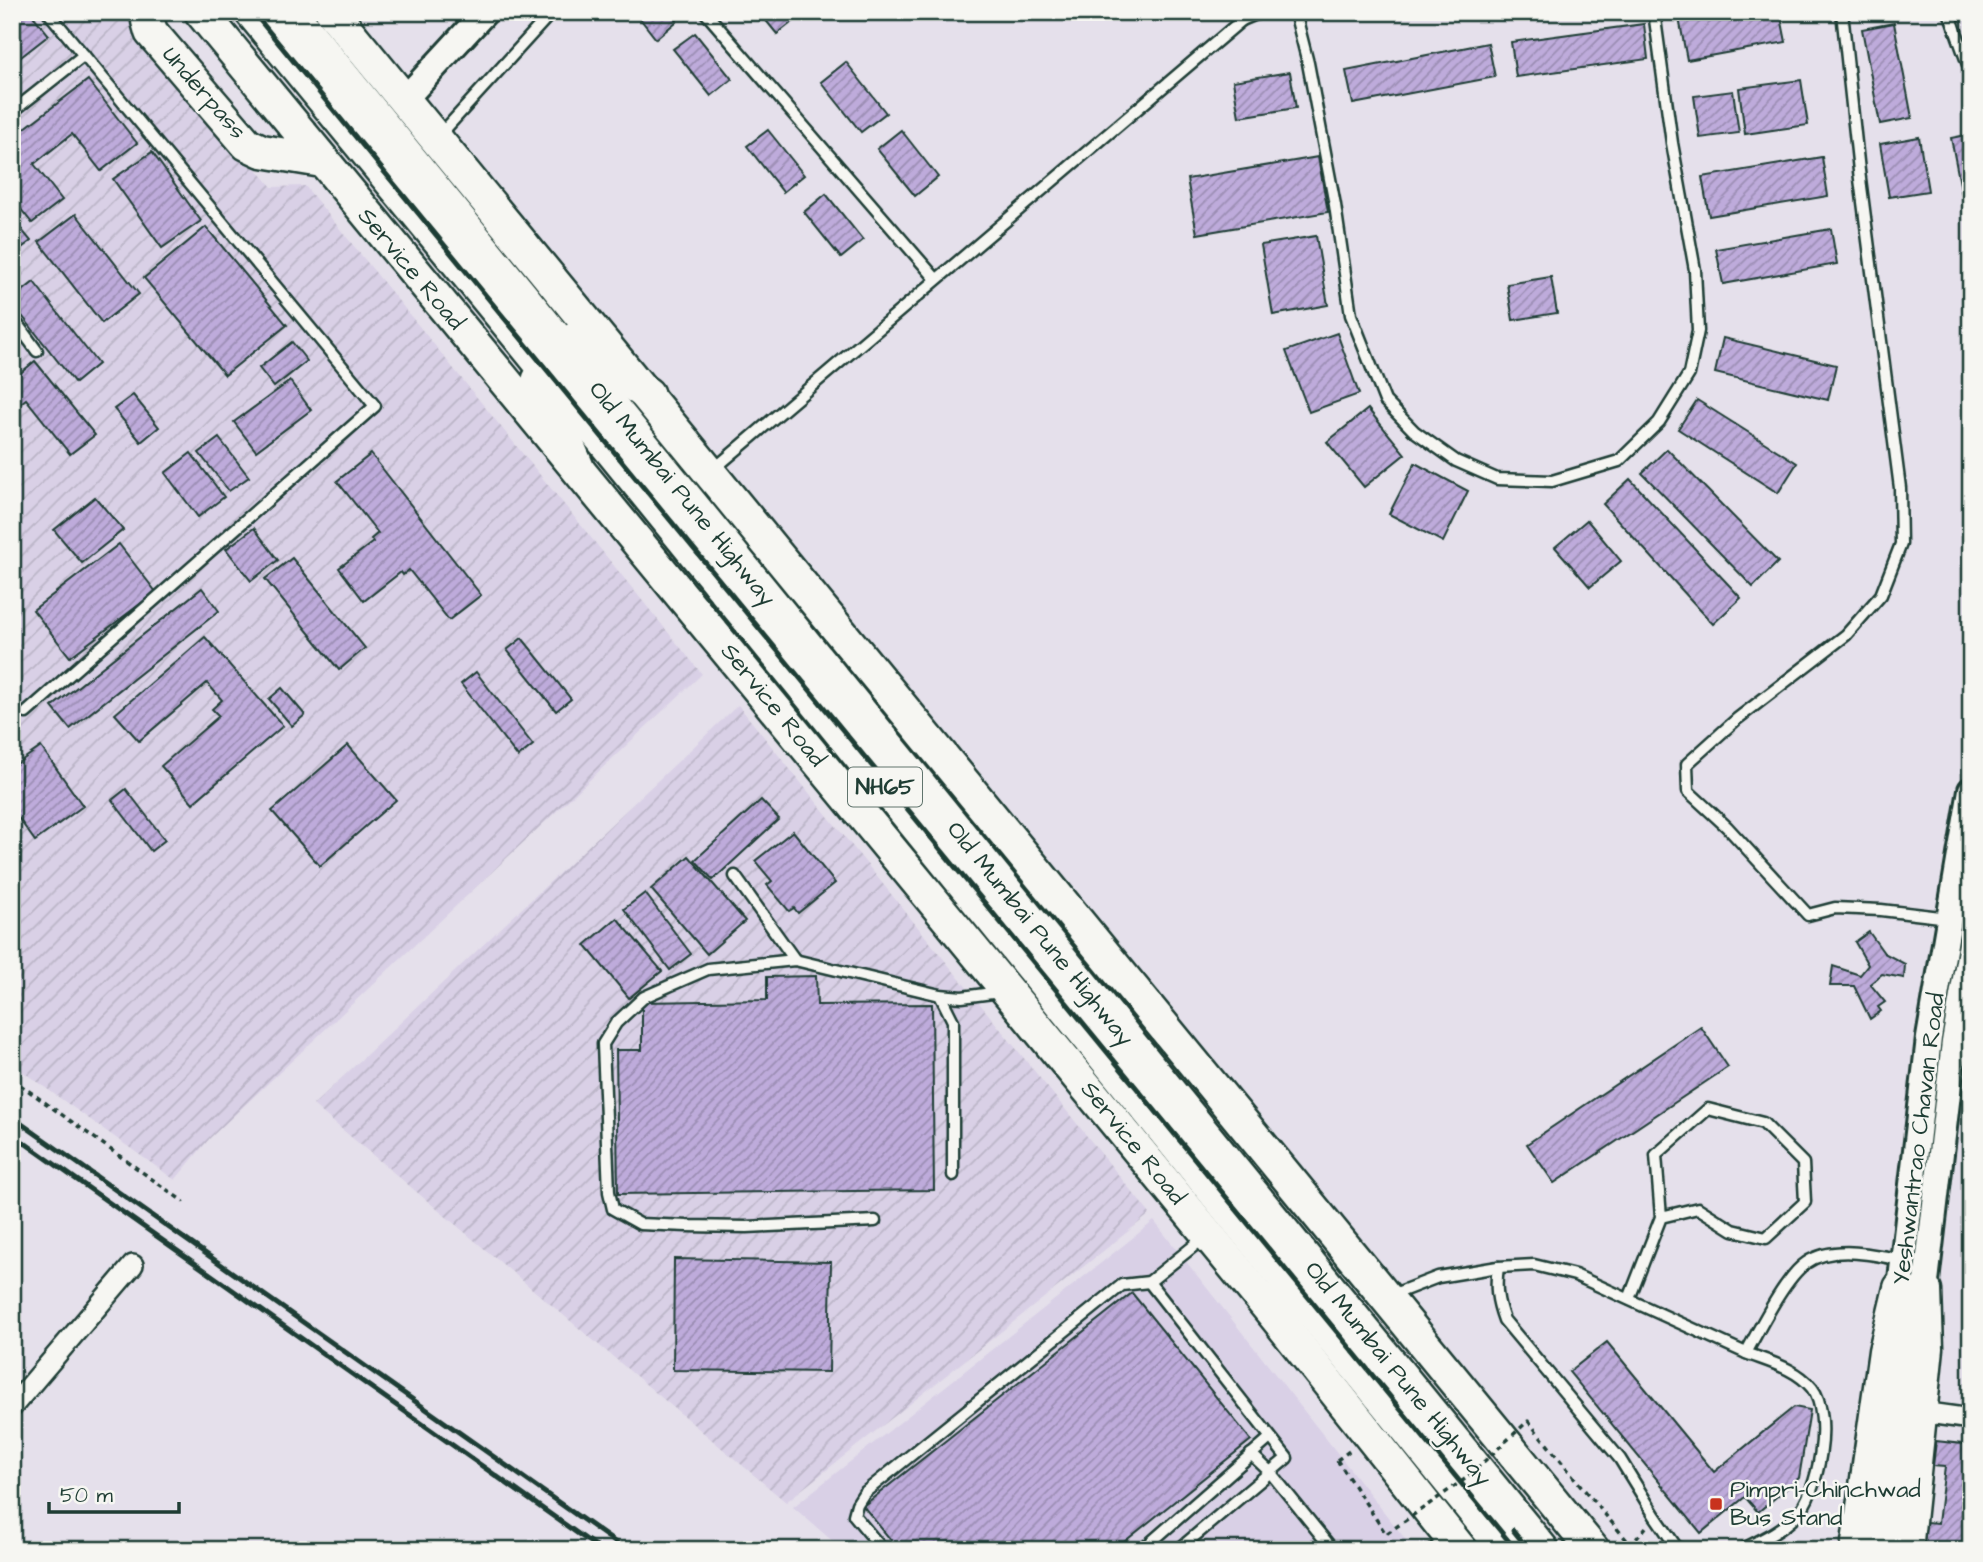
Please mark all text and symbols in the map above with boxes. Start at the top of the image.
street label: Underpass [154,39,254,147]
street label: Service Road [350,200,472,338]
street label: Old Mumbai Pune Highway [580,374,784,614]
street label: Service Road [712,636,834,774]
road number: NH65 [848,768,922,806]
street label: Old Mumbai Pune Highway [938,814,1142,1054]
street label: Yeshwantrao Chavan Road [1884,991,1954,1287]
street label: Service Road [1072,1074,1194,1212]
street label: Old Mumbai Pune Highway [1296,1254,1500,1494]
scale bar [49,1471,178,1515]
place label: Pimpri-Chinchwad Bus Stand [1730,1473,1921,1535]
text: 50 m [60,1481,114,1510]
marker: Pimpri-Chinchwad Bus Stand [1708,1496,1724,1512]

